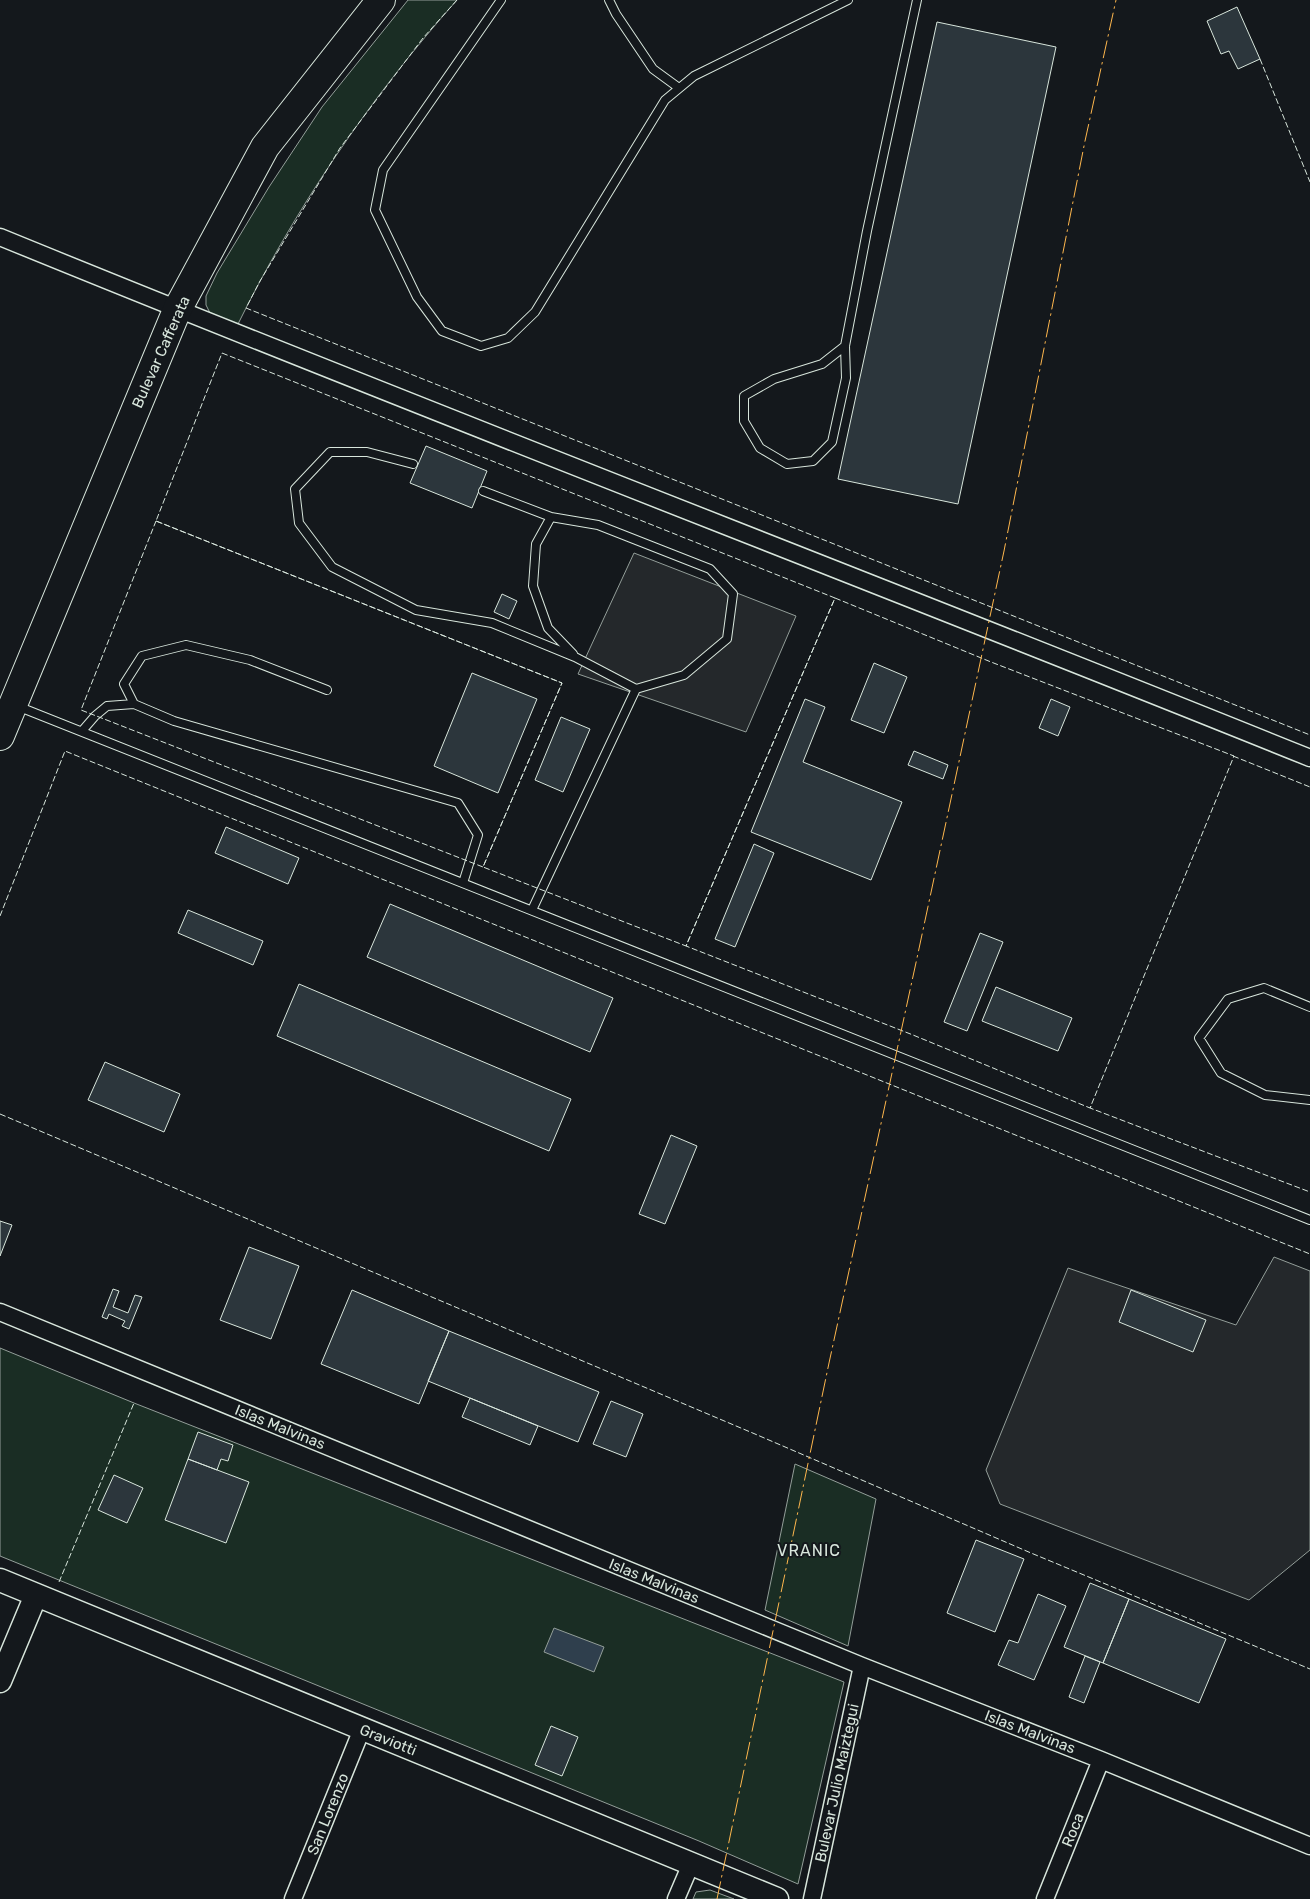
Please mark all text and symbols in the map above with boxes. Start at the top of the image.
street label: Bulevar Cafferata [128,293,194,411]
street label: Islas Malvinas [232,1401,328,1453]
district label: VRANIC [777,1541,841,1560]
street label: Islas Malvinas [606,1555,702,1607]
street label: Bulevar Julio Maiztegui [811,1702,863,1864]
street label: Islas Malvinas [982,1706,1078,1758]
street label: Graviotti [357,1720,419,1760]
street label: San Lorenzo [303,1771,353,1857]
street label: Roca [1058,1810,1088,1850]

